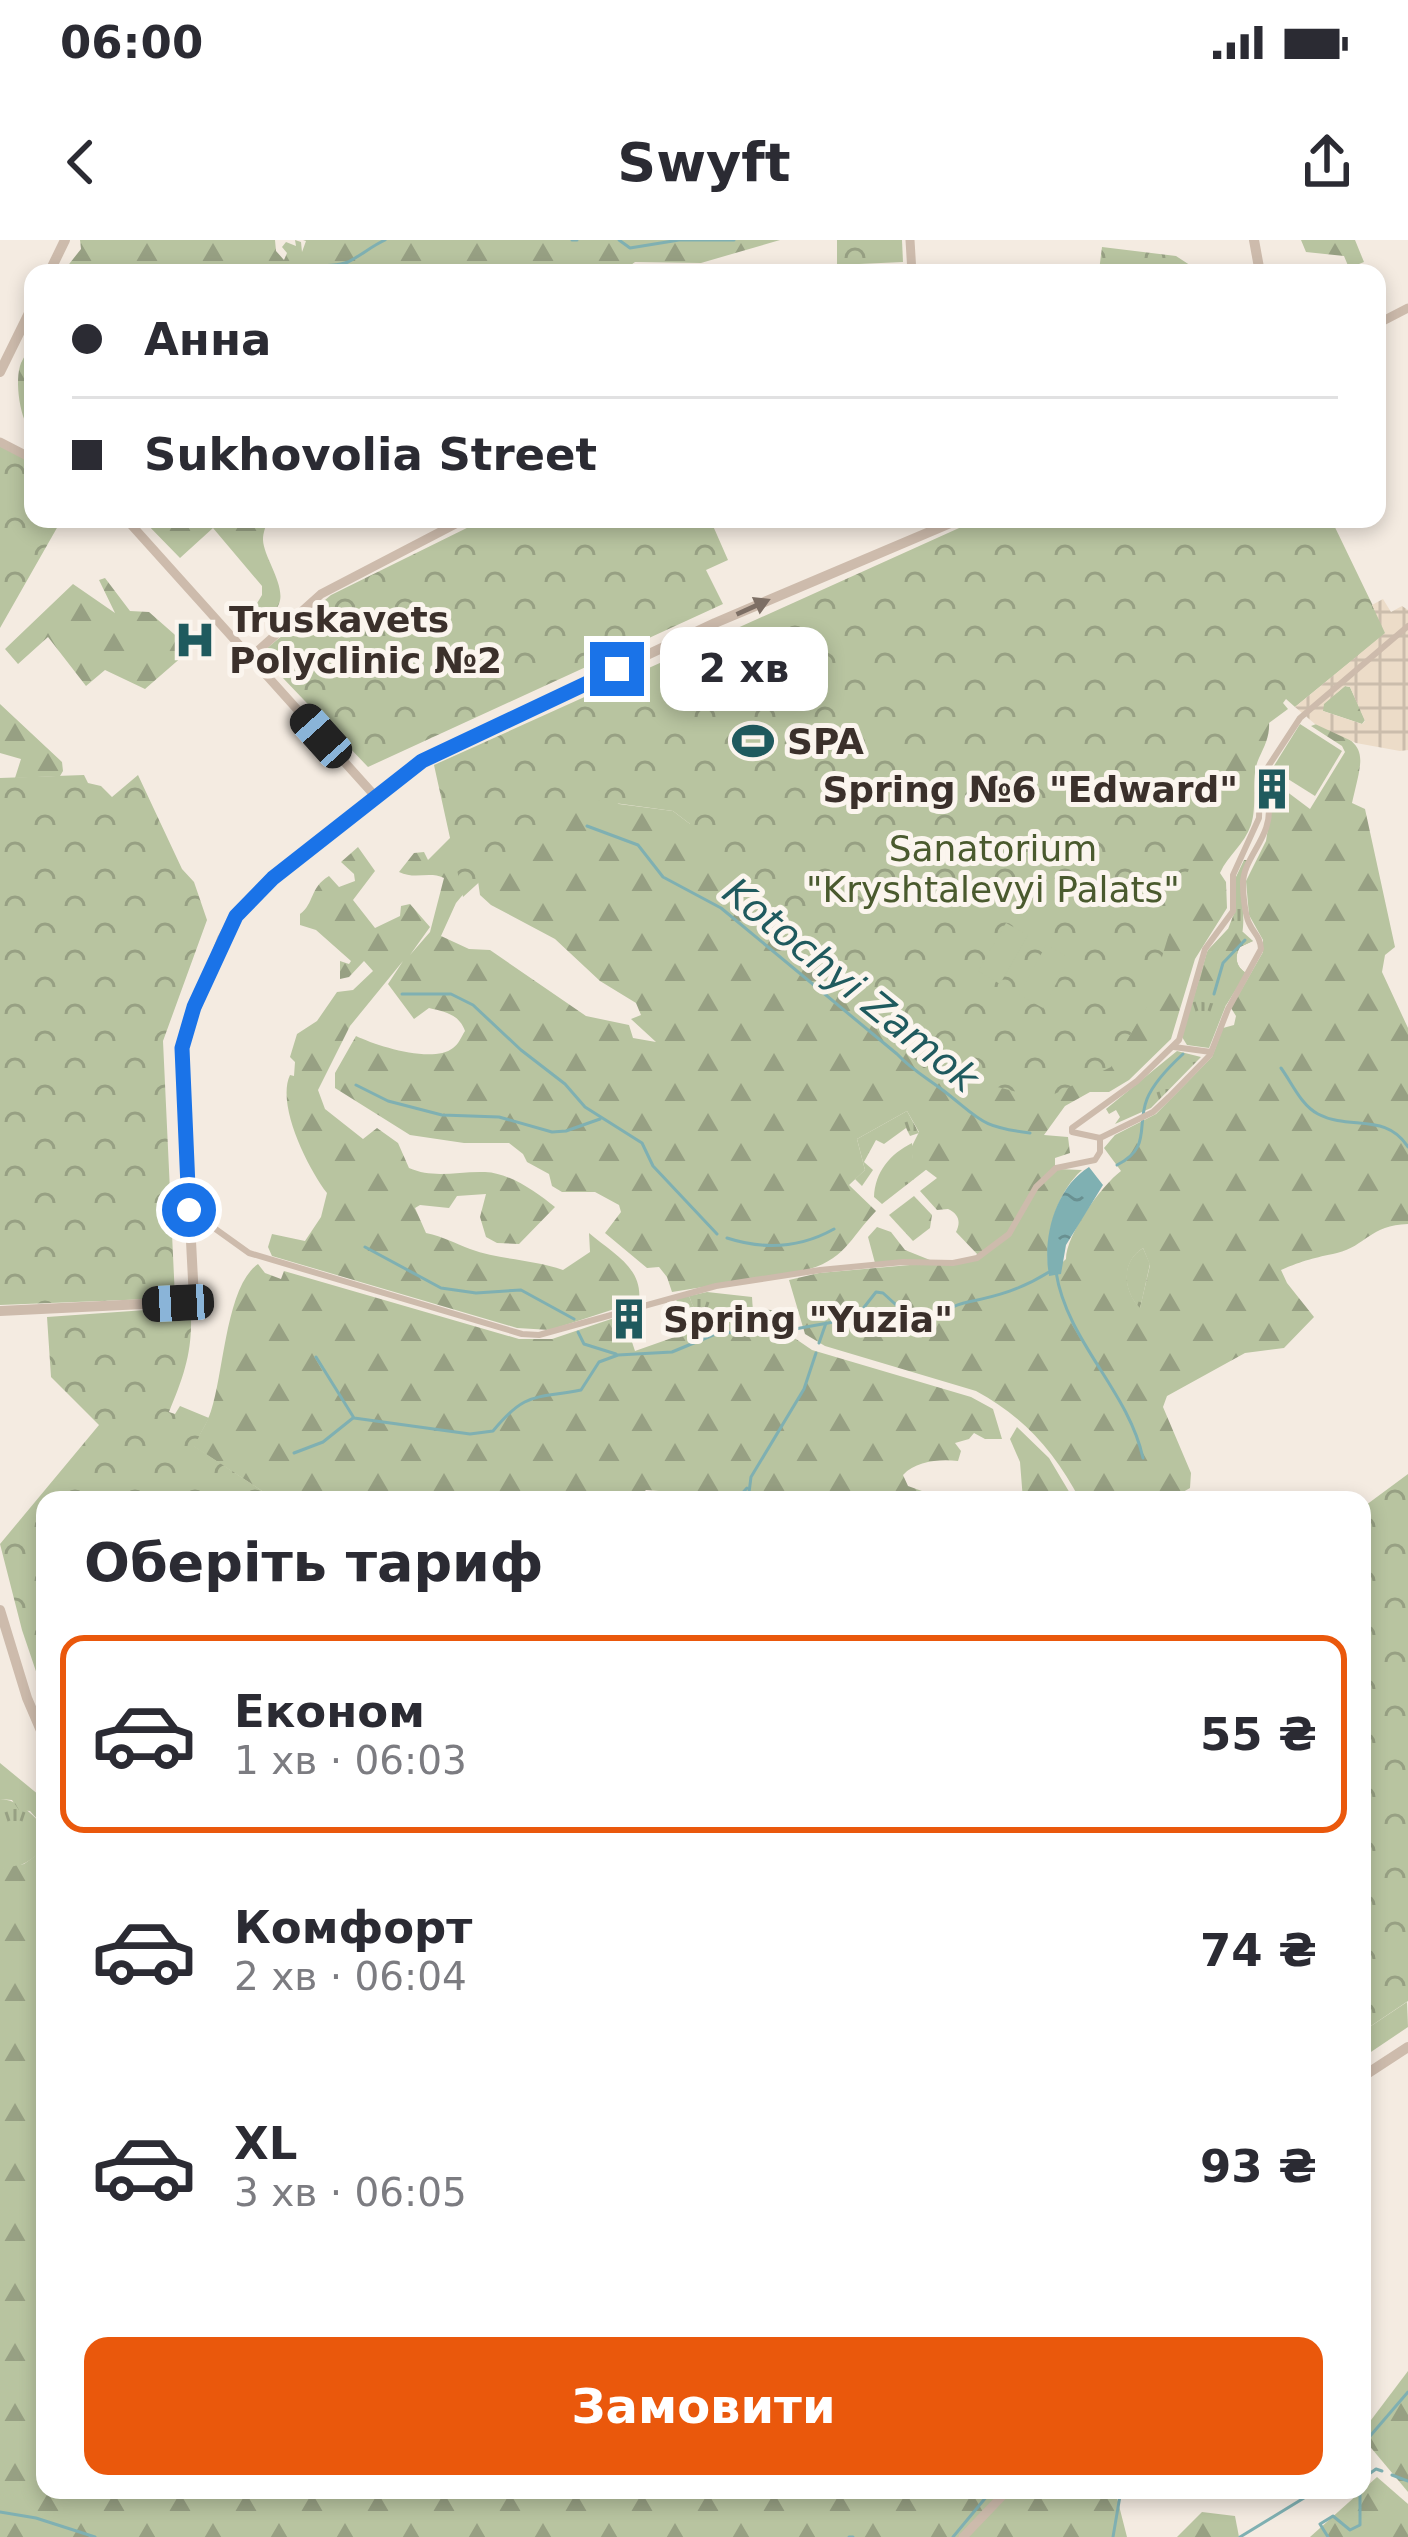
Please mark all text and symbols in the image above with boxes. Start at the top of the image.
text: 06:00 [60,16,203,69]
icon: back [48,129,114,195]
icon: share [1294,129,1360,195]
text: Swyft [617,131,791,194]
text: Анна [144,313,271,366]
text: Sukhovolia Street [144,428,597,481]
one-way arrow [735,597,771,616]
place label: Truskavets Polyclinic №2 [229,599,502,681]
hospital icon: Truskavets Polyclinic №2 [172,617,218,663]
callout: 2 хв [659,627,827,711]
route end [590,642,644,696]
text: 2 хв [699,646,789,691]
car [284,697,358,775]
sports icon: SPA [730,718,776,764]
place label: SPA [787,721,864,762]
building icon: Spring №6 "Edward" [1249,766,1295,812]
place label: Spring №6 "Edward" [822,769,1238,810]
park label: Sanatorium "Kryshtalevyi Palats" [806,828,1180,910]
water label: Kotochyi Zamok [715,868,989,1102]
route start [162,1183,216,1237]
car [141,1283,215,1323]
building icon: Spring "Yuzia" [606,1296,652,1342]
place label: Spring "Yuzia" [663,1299,953,1340]
text: Оберіть тариф [84,1531,543,1594]
icon: car [90,1680,198,1788]
text: Економ [234,1685,425,1738]
text: 55 ₴ [1200,1708,1317,1761]
text: 1 хв · 06:03 [234,1738,467,1783]
icon: car [90,1896,198,2004]
text: Комфорт [234,1901,472,1954]
text: 74 ₴ [1200,1924,1317,1977]
text: 2 хв · 06:04 [234,1954,467,1999]
icon: car [90,2112,198,2220]
text: XL [234,2117,297,2170]
text: 93 ₴ [1200,2140,1317,2193]
text: 3 хв · 06:05 [234,2170,467,2215]
button: Замовити [84,2337,1323,2475]

